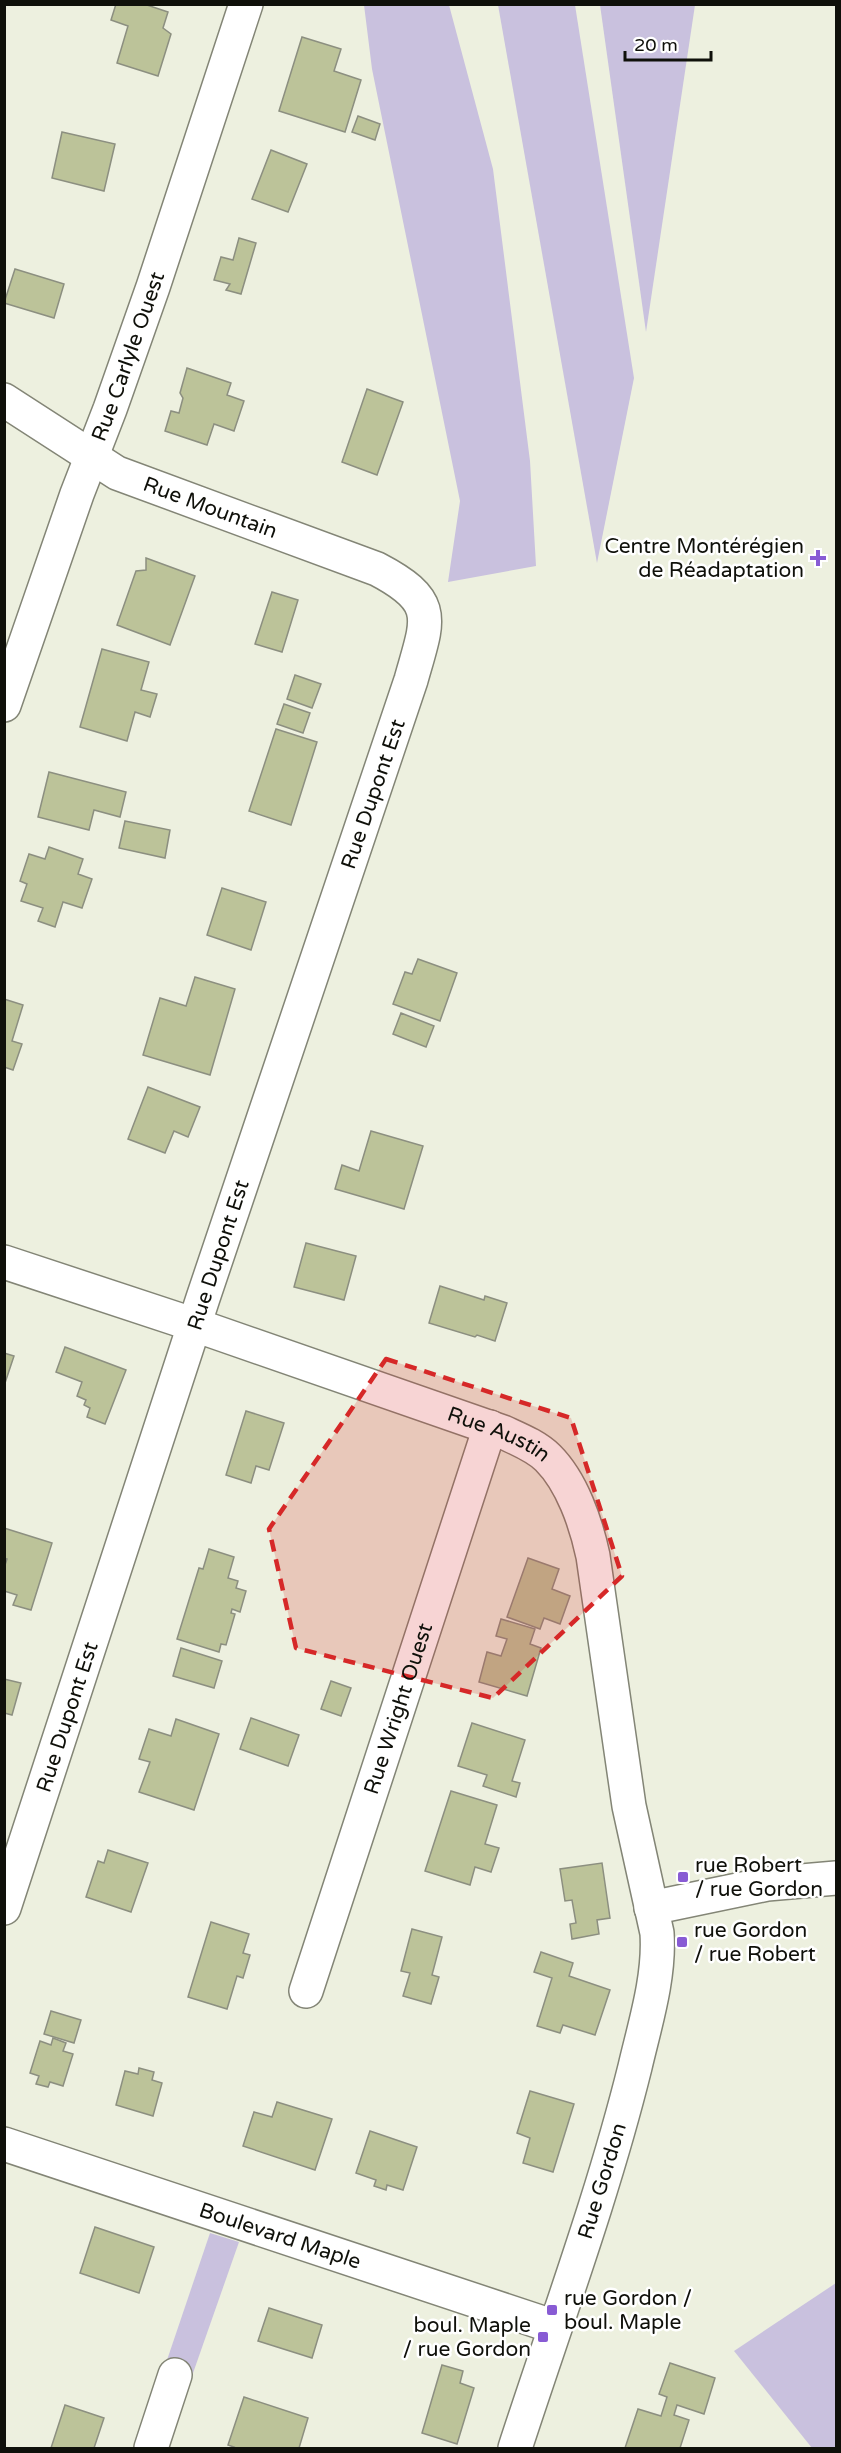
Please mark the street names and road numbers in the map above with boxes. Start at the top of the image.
street label: Rue Carlyle Ouest [87,269,170,445]
street label: Rue Mountain [140,472,281,544]
street label: Rue Dupont Est [336,716,411,872]
street label: Rue Dupont Est [182,1177,255,1334]
street label: Rue Austin [444,1402,555,1467]
street label: Rue Wright Ouest [359,1620,438,1798]
street label: Rue Dupont Est [31,1639,104,1796]
street label: Rue Gordon [573,2120,632,2242]
street label: Boulevard Maple [196,2198,364,2275]

